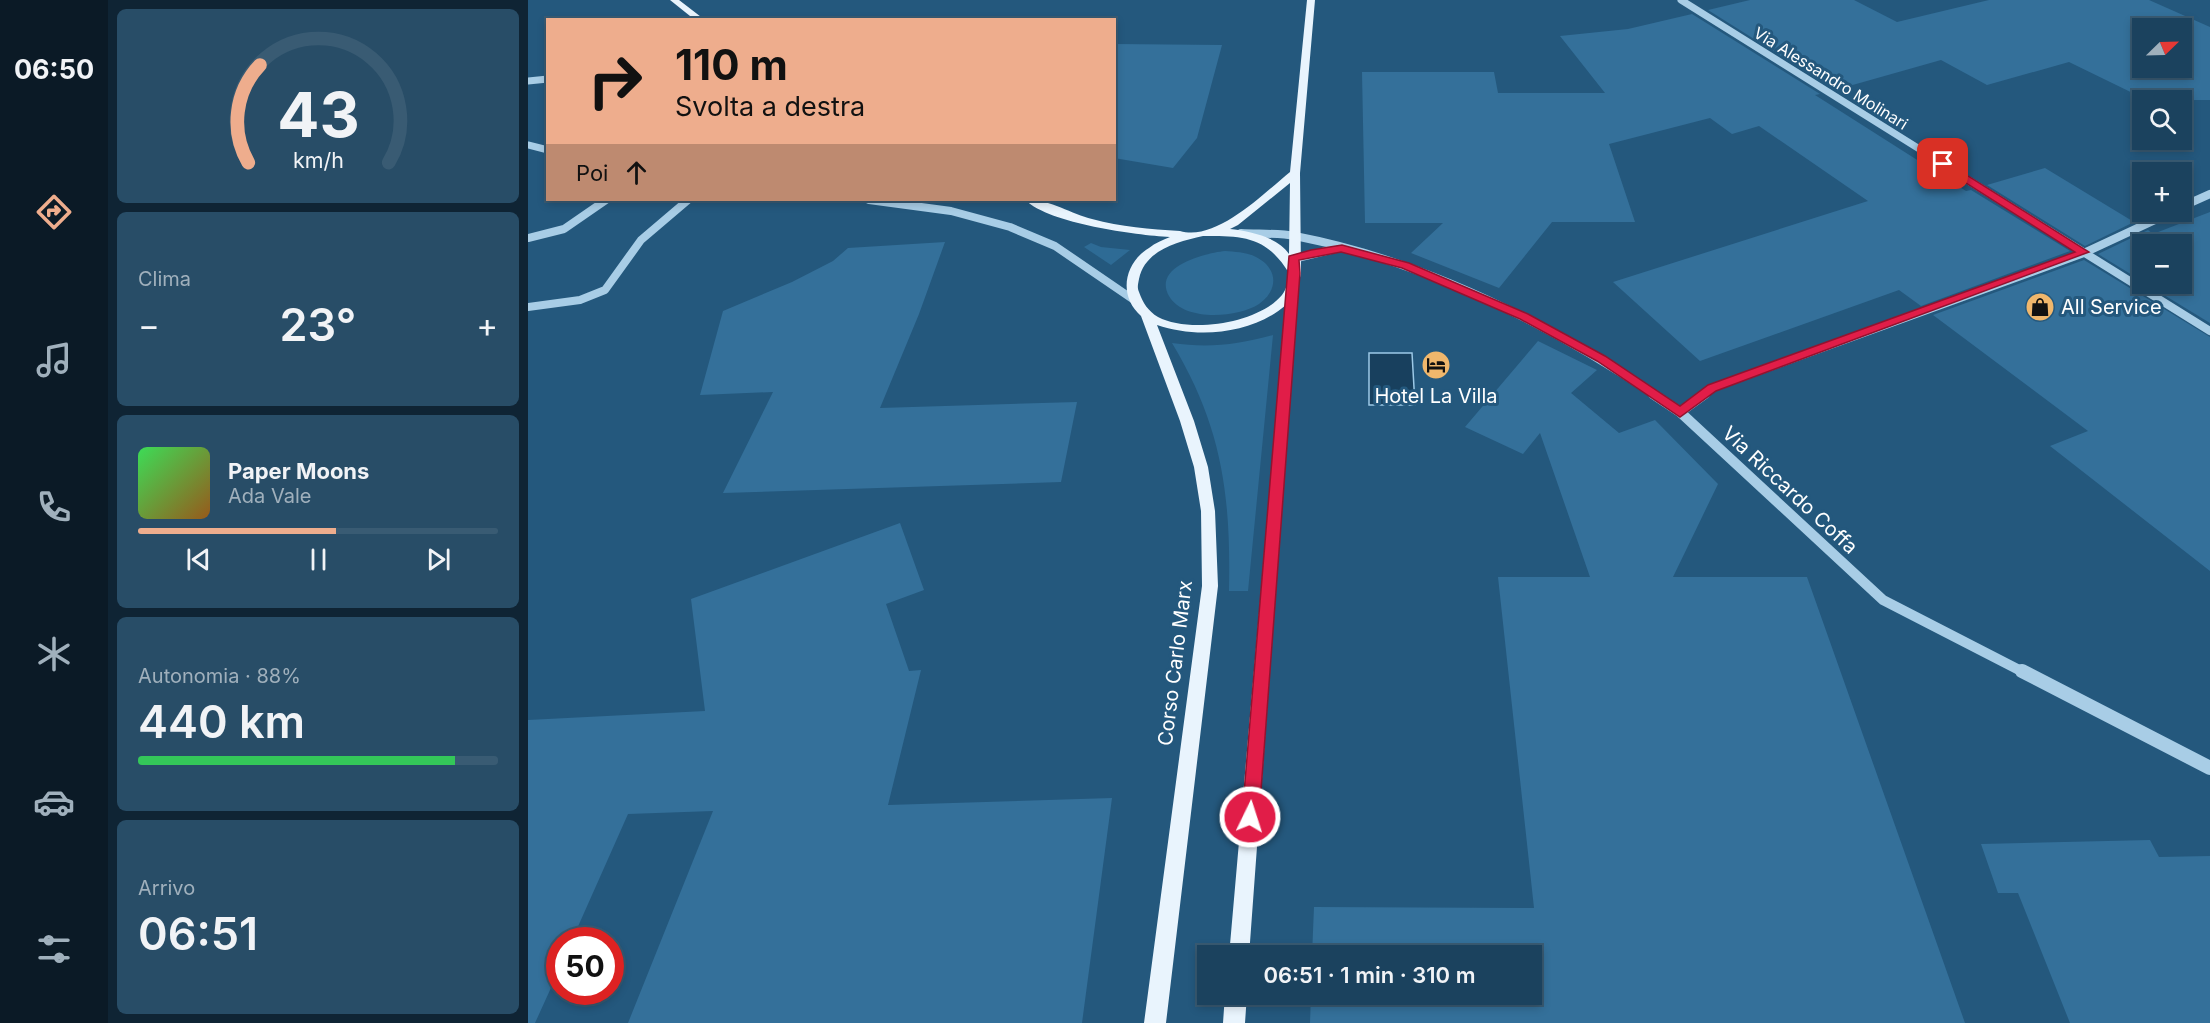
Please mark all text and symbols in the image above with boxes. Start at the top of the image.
north arrow [2132,18,2192,78]
map controls [2132,18,2192,294]
street label: Via Alessandro Molinari [1750,22,1912,134]
text: 110 m [675,39,788,90]
icon: right [576,42,654,120]
text: 06:50 [14,53,94,86]
text: 43 [277,77,359,152]
text: Svolta a destra [675,90,865,123]
button: search [2132,90,2192,150]
pin [1917,138,1968,189]
text: km/h [293,147,343,173]
icon: arrive [1926,147,1959,180]
icon: ahead [620,156,653,189]
text: Poi [576,160,608,186]
button: + [2132,162,2192,222]
icon: directions [33,191,75,233]
button: − [2132,234,2192,294]
text: Clima [138,267,191,291]
shop icon: All Service [2024,291,2056,323]
place label: All Service [2061,295,2162,319]
text: 23° [280,297,356,352]
text: − [138,305,160,345]
text: + [476,305,498,345]
icon: music [33,339,75,381]
hotel icon: Hotel La Villa [1420,349,1452,381]
place label: Hotel La Villa [1374,384,1498,408]
street label: Via Riccardo Coffa [1717,421,1863,559]
text: Paper Moons [228,458,369,484]
text: Ada Vale [228,484,311,508]
icon: phone [33,486,75,528]
icon: previous [182,543,215,576]
icon: pause [302,543,335,576]
icon: next [422,543,455,576]
street label: Corso Carlo Marx [1153,579,1197,747]
icon: climate [33,633,75,675]
text: Autonomia · 88% [138,664,301,688]
text: 440 km [138,694,305,749]
icon: car [33,781,75,823]
position arrow [1218,785,1282,849]
text: Arrivo [138,876,195,900]
text: 06:51 [138,906,258,961]
speed limit sign: 50 [546,927,624,1005]
icon: filters [33,928,75,970]
text: 06:51 · 1 min · 310 m [1264,962,1475,988]

